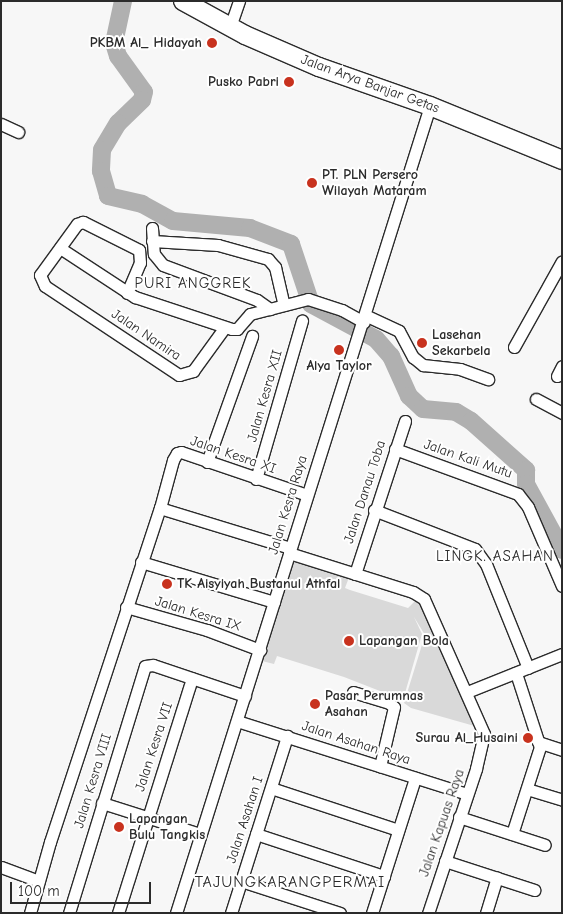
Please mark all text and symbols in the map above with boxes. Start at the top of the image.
place label: PKBM Al_ Hidayah [90,35,202,51]
marker: PKBM Al_ Hidayah [206,37,218,49]
street label: Jalan Arya Banjar Getas [299,51,441,117]
place label: Pusko Pabri [208,74,279,90]
marker: Pusko Pabri [283,76,295,88]
place label: PT. PLN Persero Wilayah Mataram [322,167,427,200]
marker: PT. PLN Persero Wilayah Mataram [306,177,318,189]
district label: PURI ANGGREK [133,275,253,293]
street label: Jalan Namira [108,306,184,364]
place label: Lasehan Sekarbela [432,327,491,360]
marker: Lasehan Sekarbela [416,337,428,349]
marker: Alya Taylor [333,344,345,356]
street label: Jalan Kesra XII [244,348,286,444]
place label: Alya Taylor [306,358,372,374]
street label: Jalan Kesra XI [188,433,278,477]
street label: Jalan Kali Mutu [422,436,514,482]
street label: Jalan Danau Toba [340,438,390,546]
street label: Jalan Kesra Raya [265,453,311,557]
district label: LINGK. ASAHAN [434,548,556,566]
place label: TK Aisyiyah Bustanul Athfal [177,576,340,592]
marker: TK Aisyiyah Bustanul Athfal [161,578,173,590]
street label: Jalan Kesra IX [153,593,243,635]
place label: Lapangan Bola [359,633,449,649]
marker: Lapangan Bola [343,635,355,647]
place label: Pasar Perumnas Asahan [325,688,423,720]
marker: Pasar Perumnas Asahan [309,698,321,710]
street label: Jalan Kesra VII [132,700,176,794]
street label: Jalan Asahan Raya [300,718,412,768]
place label: Surau Al_Husaini [416,730,518,746]
street label: Jalan Kesra VIII [71,732,115,830]
marker: Surau Al_Husaini [522,732,534,744]
street label: Jalan Kapuas Raya [416,767,468,879]
street label: Jalan Asahan I [223,775,267,865]
place label: Lapangan Bulu Tangkis [129,811,205,844]
marker: Lapangan Bulu Tangkis [113,821,125,833]
scale bar [12,872,154,904]
district label: TAJUNGKARANGPERMAI [192,872,388,892]
text: 100 m [18,882,60,900]

